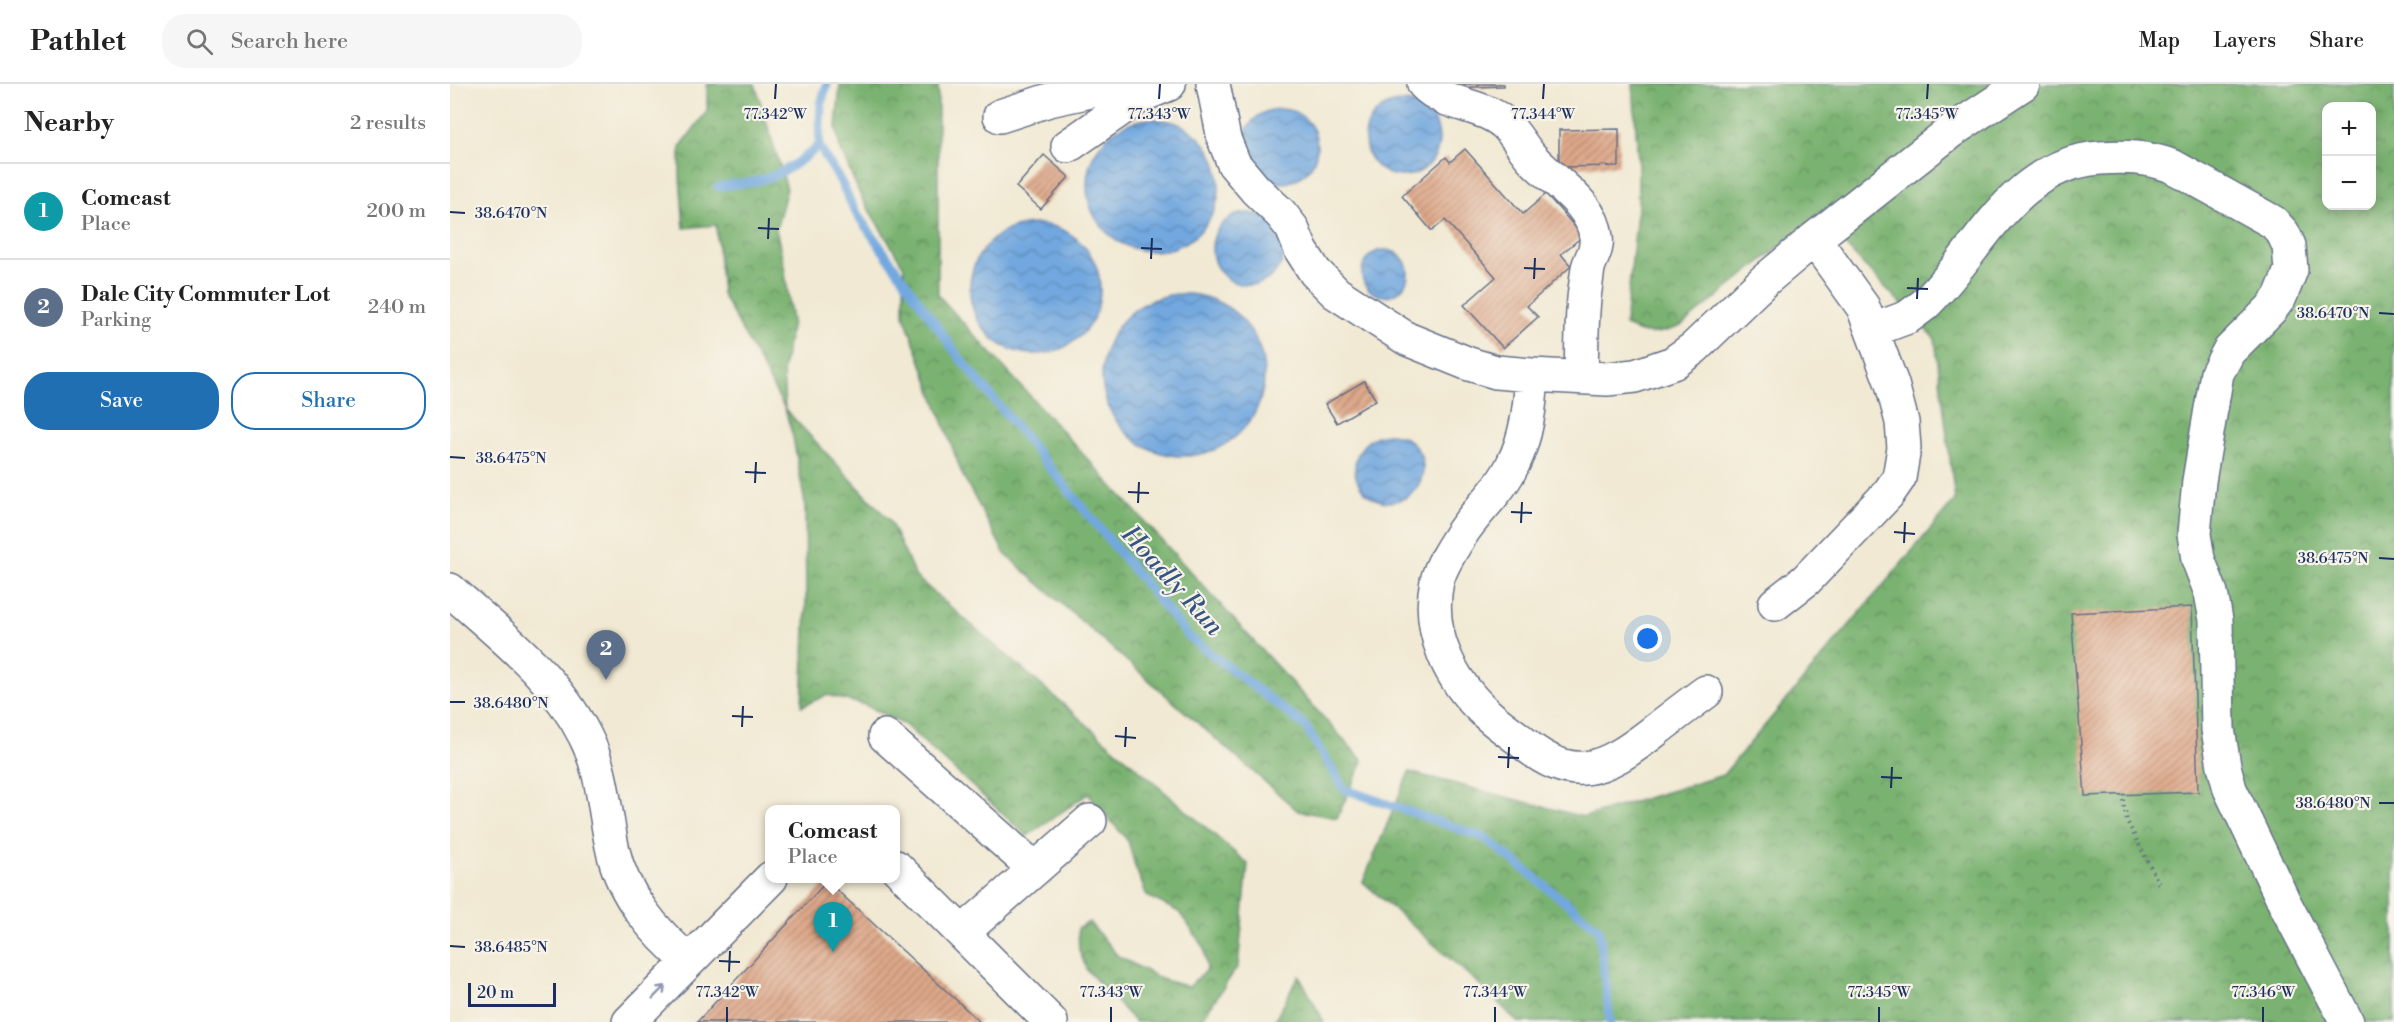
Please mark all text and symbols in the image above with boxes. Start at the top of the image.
search box [162,14,582,68]
text: Pathlet [30,24,126,59]
icon: search [183,25,216,58]
text: Search here [231,28,348,55]
text: Map [2139,28,2180,54]
text: Layers [2213,28,2276,54]
text: Share [2309,28,2364,54]
map controls [2322,102,2376,210]
button: + [2322,102,2376,156]
text: 77.342°W [743,105,807,124]
text: 77.343°W [1128,105,1191,124]
text: 77.344°W [1511,105,1575,124]
text: 77.345°W [1896,105,1959,124]
text: Nearby [24,107,114,139]
text: 2 results [350,111,426,136]
button: − [2322,156,2376,210]
text: Comcast [81,185,170,212]
text: 1 [39,199,48,224]
text: 200 m [366,199,426,224]
text: 38.6470°N [475,204,547,223]
text: Place [81,212,131,237]
text: Dale City Commuter Lot [81,281,330,308]
text: 2 [37,295,50,320]
text: 240 m [368,295,426,320]
text: 38.6470°N [2297,304,2369,323]
text: Parking [81,308,151,333]
button: Save [24,372,219,430]
button: Share [231,372,426,430]
text: 38.6475°N [476,449,546,468]
water label: Hoadly Run [1114,518,1230,643]
text: 38.6475°N [2298,549,2368,568]
your location [1633,624,1662,653]
pin: 2 [586,630,626,680]
text: 38.6480°N [474,694,548,713]
text: 38.6480°N [2296,794,2370,813]
popup [765,805,900,883]
text: Comcast [788,818,877,845]
text: Place [788,845,838,870]
pin: 1 [814,902,853,952]
text: 38.6485°N [474,938,548,957]
scale bar [468,980,556,1008]
text: 20 m [477,983,514,1003]
text: 77.342°W [695,983,759,1002]
text: 77.343°W [1080,983,1143,1002]
text: 77.344°W [1463,983,1527,1002]
text: 77.345°W [1848,983,1911,1002]
text: 77.346°W [2231,983,2295,1002]
one-way arrow [651,984,666,999]

